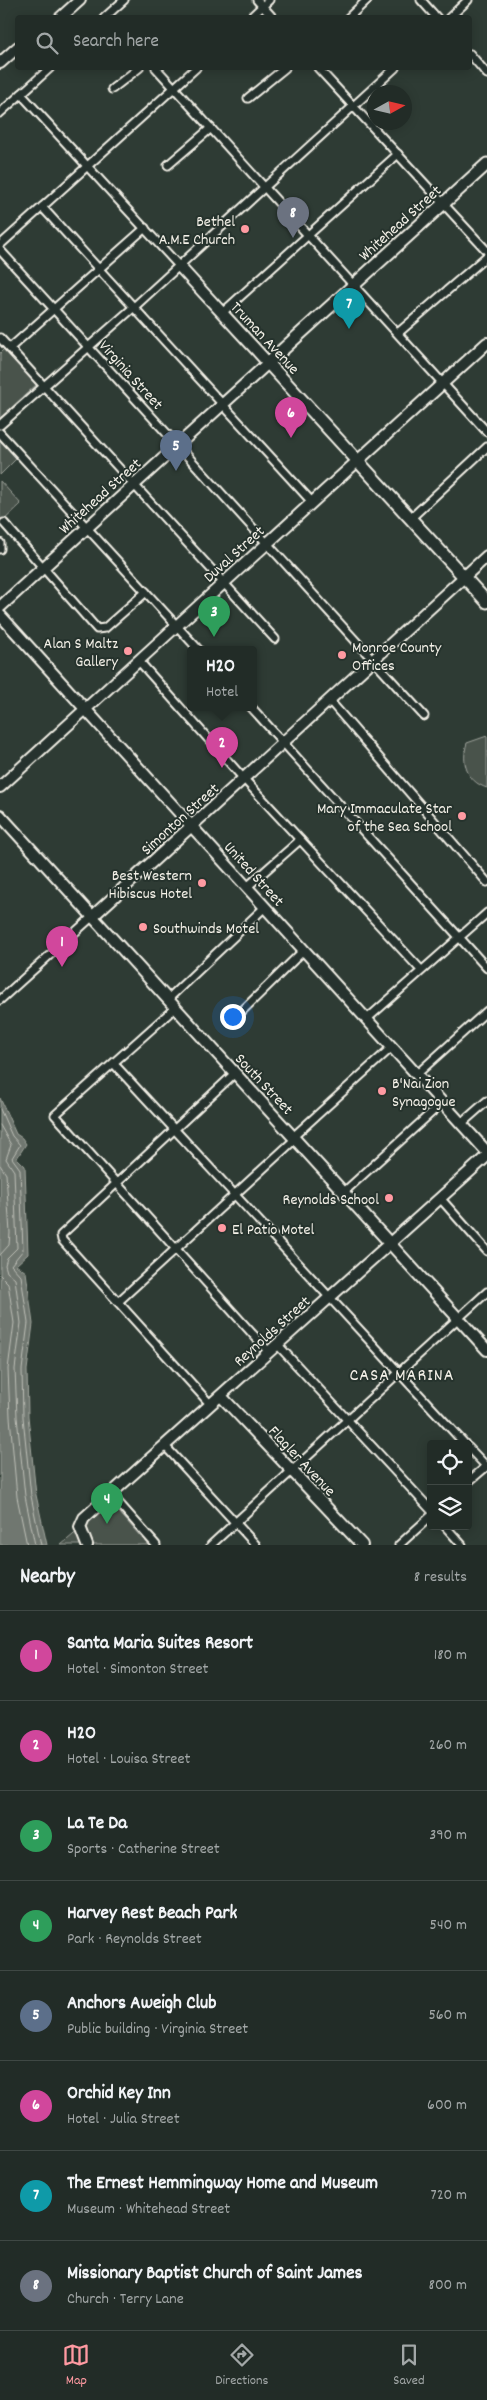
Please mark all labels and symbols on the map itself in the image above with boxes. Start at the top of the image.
north arrow [367,85,412,130]
street label: Whitehead Street [354,180,447,267]
pin: 8 [277,197,309,238]
place label: Bethel A.M.E Church [159,211,235,252]
marker: Bethel A.M.E Church [239,223,251,235]
pin: 7 [333,288,365,329]
street label: Truman Avenue [224,297,304,380]
street label: Virginia Street [93,336,168,416]
pin: 6 [275,397,307,438]
pin: 5 [160,430,192,471]
street label: Whitehead Street [54,453,147,540]
street label: Duval Street [199,521,271,589]
pin: 3 [198,596,230,637]
place label: Alan S Maltz Gallery [44,633,119,674]
place label: Monroe County Offices [352,637,442,678]
marker: Alan S Maltz Gallery [122,645,134,657]
marker: Monroe County Offices [336,649,348,661]
pin: 2 [206,727,238,768]
street label: Simonton Street [136,778,225,861]
place label: Mary Immaculate Star of the Sea School [317,798,452,839]
marker: Mary Immaculate Star of the Sea School [456,810,468,822]
street label: United Street [217,837,289,913]
place label: Best Western Hibiscus Hotel [108,865,192,906]
marker: Best Western Hibiscus Hotel [196,877,208,889]
place label: Southwinds Motel [153,918,259,941]
marker: Southwinds Motel [137,921,149,933]
pin: 1 [46,926,78,967]
your location [220,1004,246,1030]
street label: South Street [229,1049,298,1121]
place label: B'Nai Zion Synagogue [392,1073,456,1114]
marker: B'Nai Zion Synagogue [376,1085,388,1097]
place label: Reynolds School [283,1189,379,1212]
marker: Reynolds School [383,1192,395,1204]
place label: El Patio Motel [232,1219,315,1242]
marker: El Patio Motel [216,1222,228,1234]
street label: Reynolds Street [229,1291,316,1373]
district label: CASA MARINA [349,1364,455,1389]
street label: Flagler Avenue [262,1421,340,1502]
pin: 4 [91,1483,123,1524]

